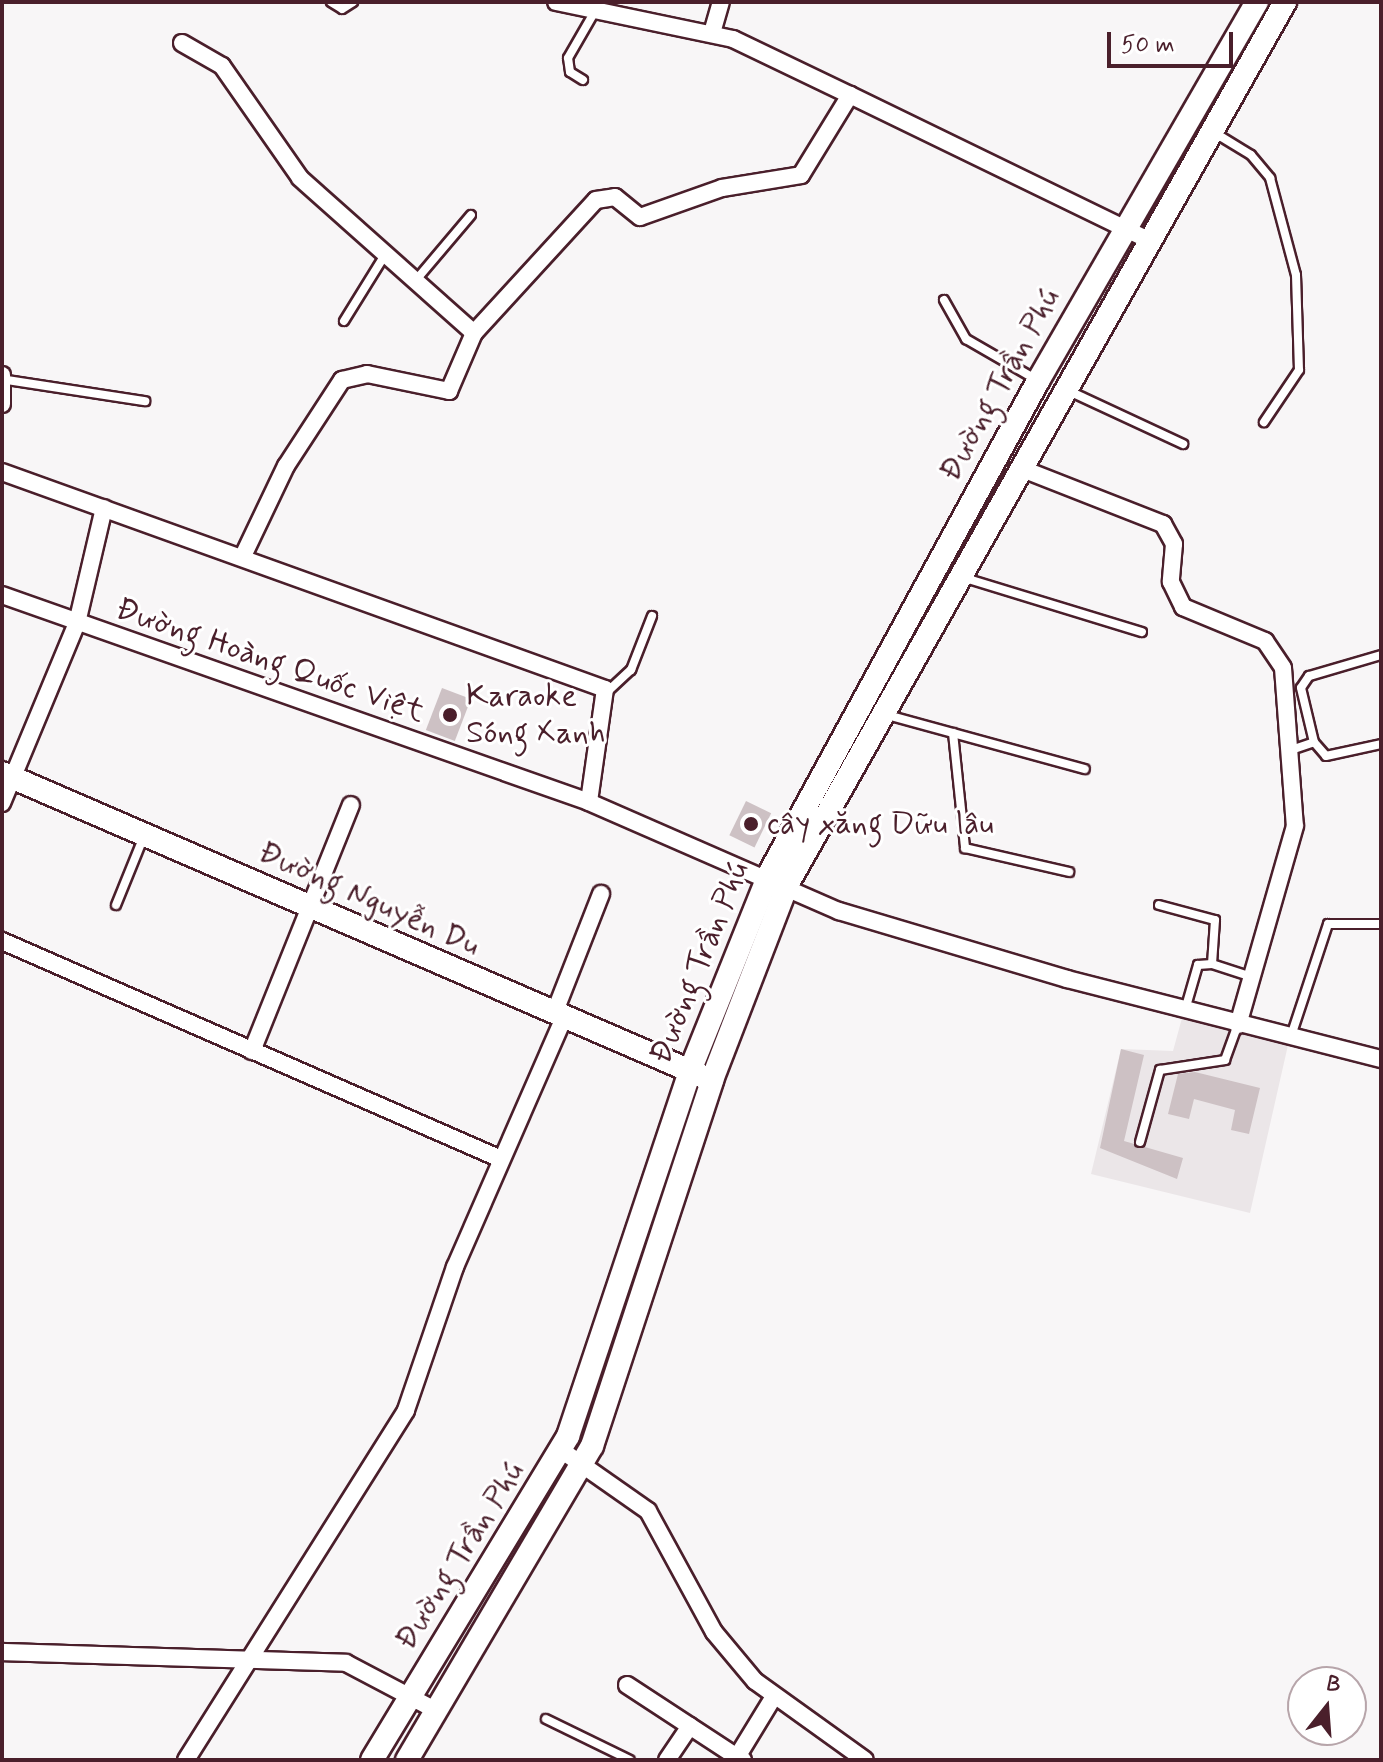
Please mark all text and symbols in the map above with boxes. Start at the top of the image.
scale bar [1111,16,1237,66]
text: 50 m [1121,30,1175,61]
street label: Đường Trần Phú [931,282,1069,488]
street label: Đường Hoàng Quốc Việt [111,590,429,732]
place label: Karaoke Sóng Xanh [466,678,606,753]
marker: Karaoke Sóng Xanh [441,706,459,724]
place label: cây xăng Dữu lâu [767,805,994,843]
marker: cây xăng Dữu lâu [742,815,760,833]
street label: Đường Nguyễn Du [252,833,486,965]
street label: Đường Trần Phú [642,857,758,1069]
street label: Đường Trần Phú [387,1455,533,1657]
north arrow [1287,1666,1367,1746]
text: B [1323,1670,1344,1700]

